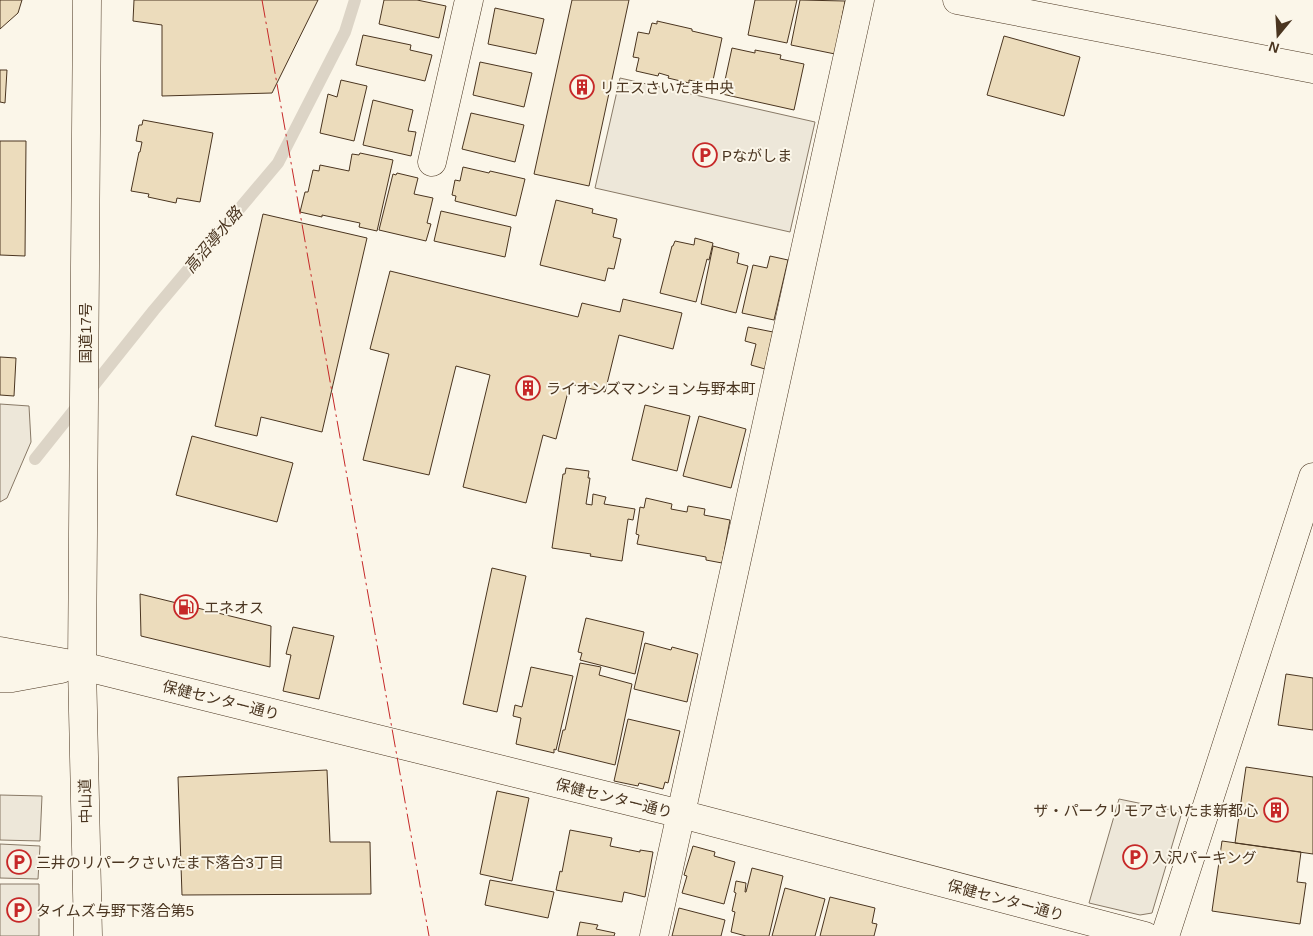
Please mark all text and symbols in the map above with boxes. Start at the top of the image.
north arrow [1253,10,1303,60]
text: N [1267,38,1281,57]
building icon: リエスさいたま中央 [569,74,595,100]
place label: リエスさいたま中央 [600,79,735,96]
parking icon: Pながしま [692,142,718,168]
place label: Pながしま [722,147,792,164]
water label: 高沼導水路 [181,202,247,276]
street label: 国道17号 [77,302,94,364]
building icon: ライオンズマンション与野本町 [515,375,541,401]
place label: ライオンズマンション与野本町 [546,380,756,397]
fuel station icon: エネオス [173,594,199,620]
place label: エネオス [204,599,264,616]
street label: 保健センター通り [161,677,281,723]
street label: 保健センター通り [554,775,674,821]
street label: 中山道 [76,778,94,824]
building icon: ザ・パークリモアさいたま新都心 [1263,797,1289,823]
place label: ザ・パークリモアさいたま新都心 [1033,802,1258,819]
parking icon: 入沢パーキング [1122,844,1148,870]
parking icon: 三井のリパークさいたま下落合3丁目 [6,849,32,875]
place label: 入沢パーキング [1152,849,1257,866]
place label: 三井のリパークさいたま下落合3丁目 [36,854,284,871]
street label: 保健センター通り [946,876,1066,924]
parking icon: タイムズ与野下落合第5 [6,897,32,923]
place label: タイムズ与野下落合第5 [36,902,194,919]

